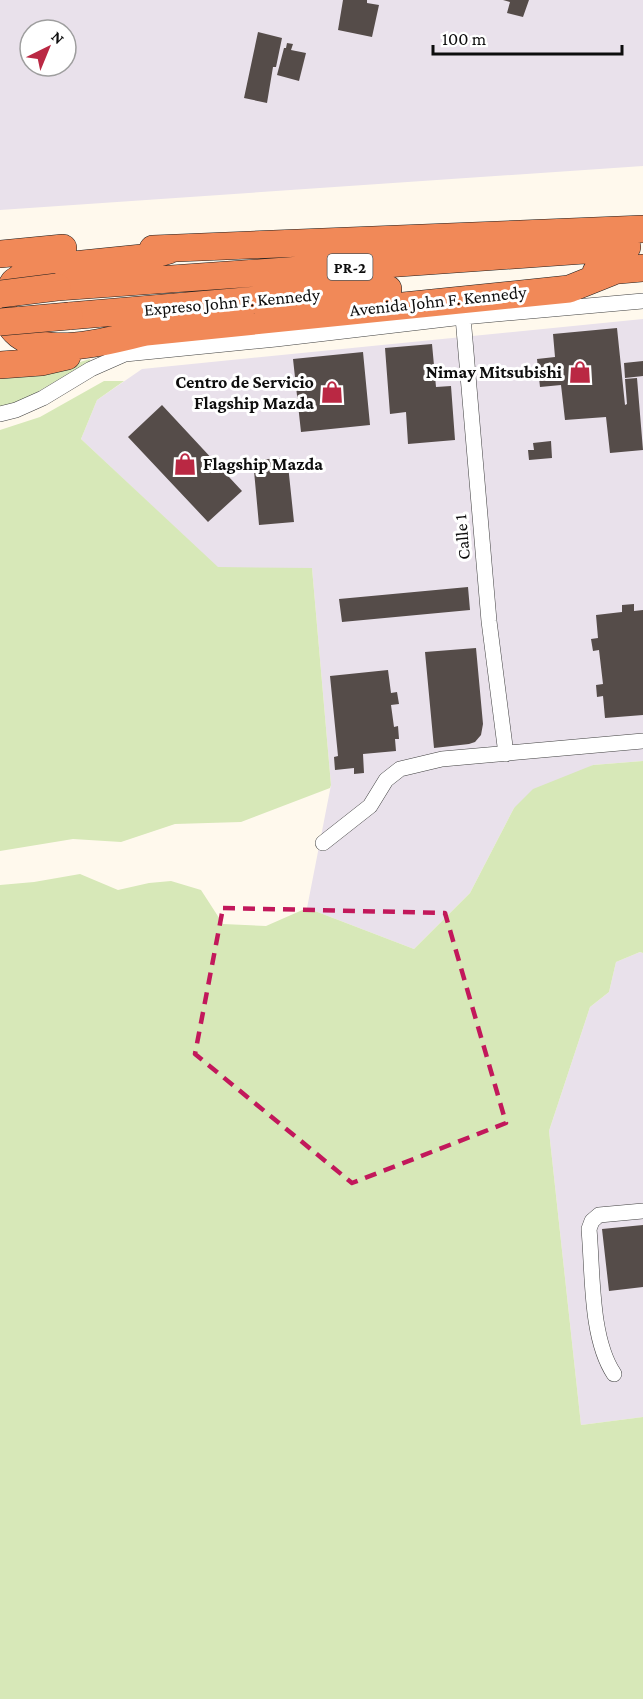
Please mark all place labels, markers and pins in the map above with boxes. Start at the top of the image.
shop icon: Nimay Mitsubishi [567,359,593,385]
place label: Nimay Mitsubishi [426,362,563,382]
place label: Centro de Servicio Flagship Mazda [175,372,314,413]
shop icon: Centro de Servicio Flagship Mazda [319,379,345,405]
shop icon: Flagship Mazda [172,451,198,477]
place label: Flagship Mazda [203,454,323,474]

